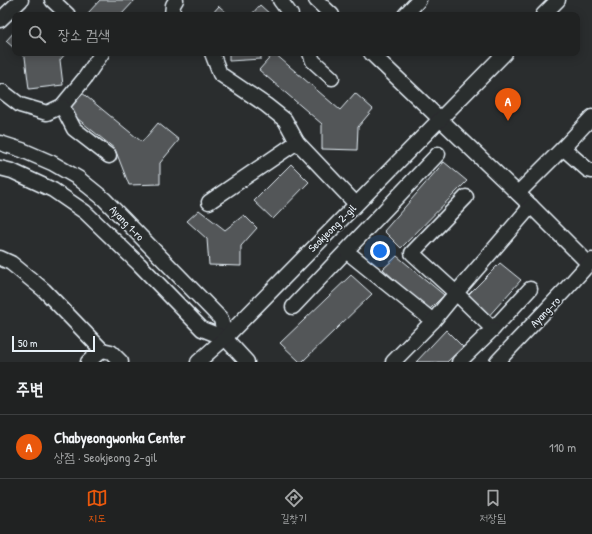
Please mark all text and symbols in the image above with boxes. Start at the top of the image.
search box [12,12,580,56]
icon: search [26,23,48,45]
text: 장소 검색 [58,24,110,45]
pin: A [495,88,521,121]
street label: Seokjeong 2-gil [305,201,359,255]
street label: Ayang 1-ro [107,202,148,244]
your location [370,241,390,261]
street label: Ayang-ro [527,293,563,330]
scale bar [12,334,95,353]
text: 50 m [18,336,38,350]
text: 주변 [16,377,43,400]
text: Chabyeongwonka Center [54,427,186,448]
text: A [26,438,32,456]
text: 110 m [549,438,576,456]
text: 상점 · Seokjeong 2-gil [54,448,157,466]
tab: 지도 [86,487,108,526]
tab: 길찾기 [280,487,307,526]
tab: 저장됨 [479,487,506,526]

